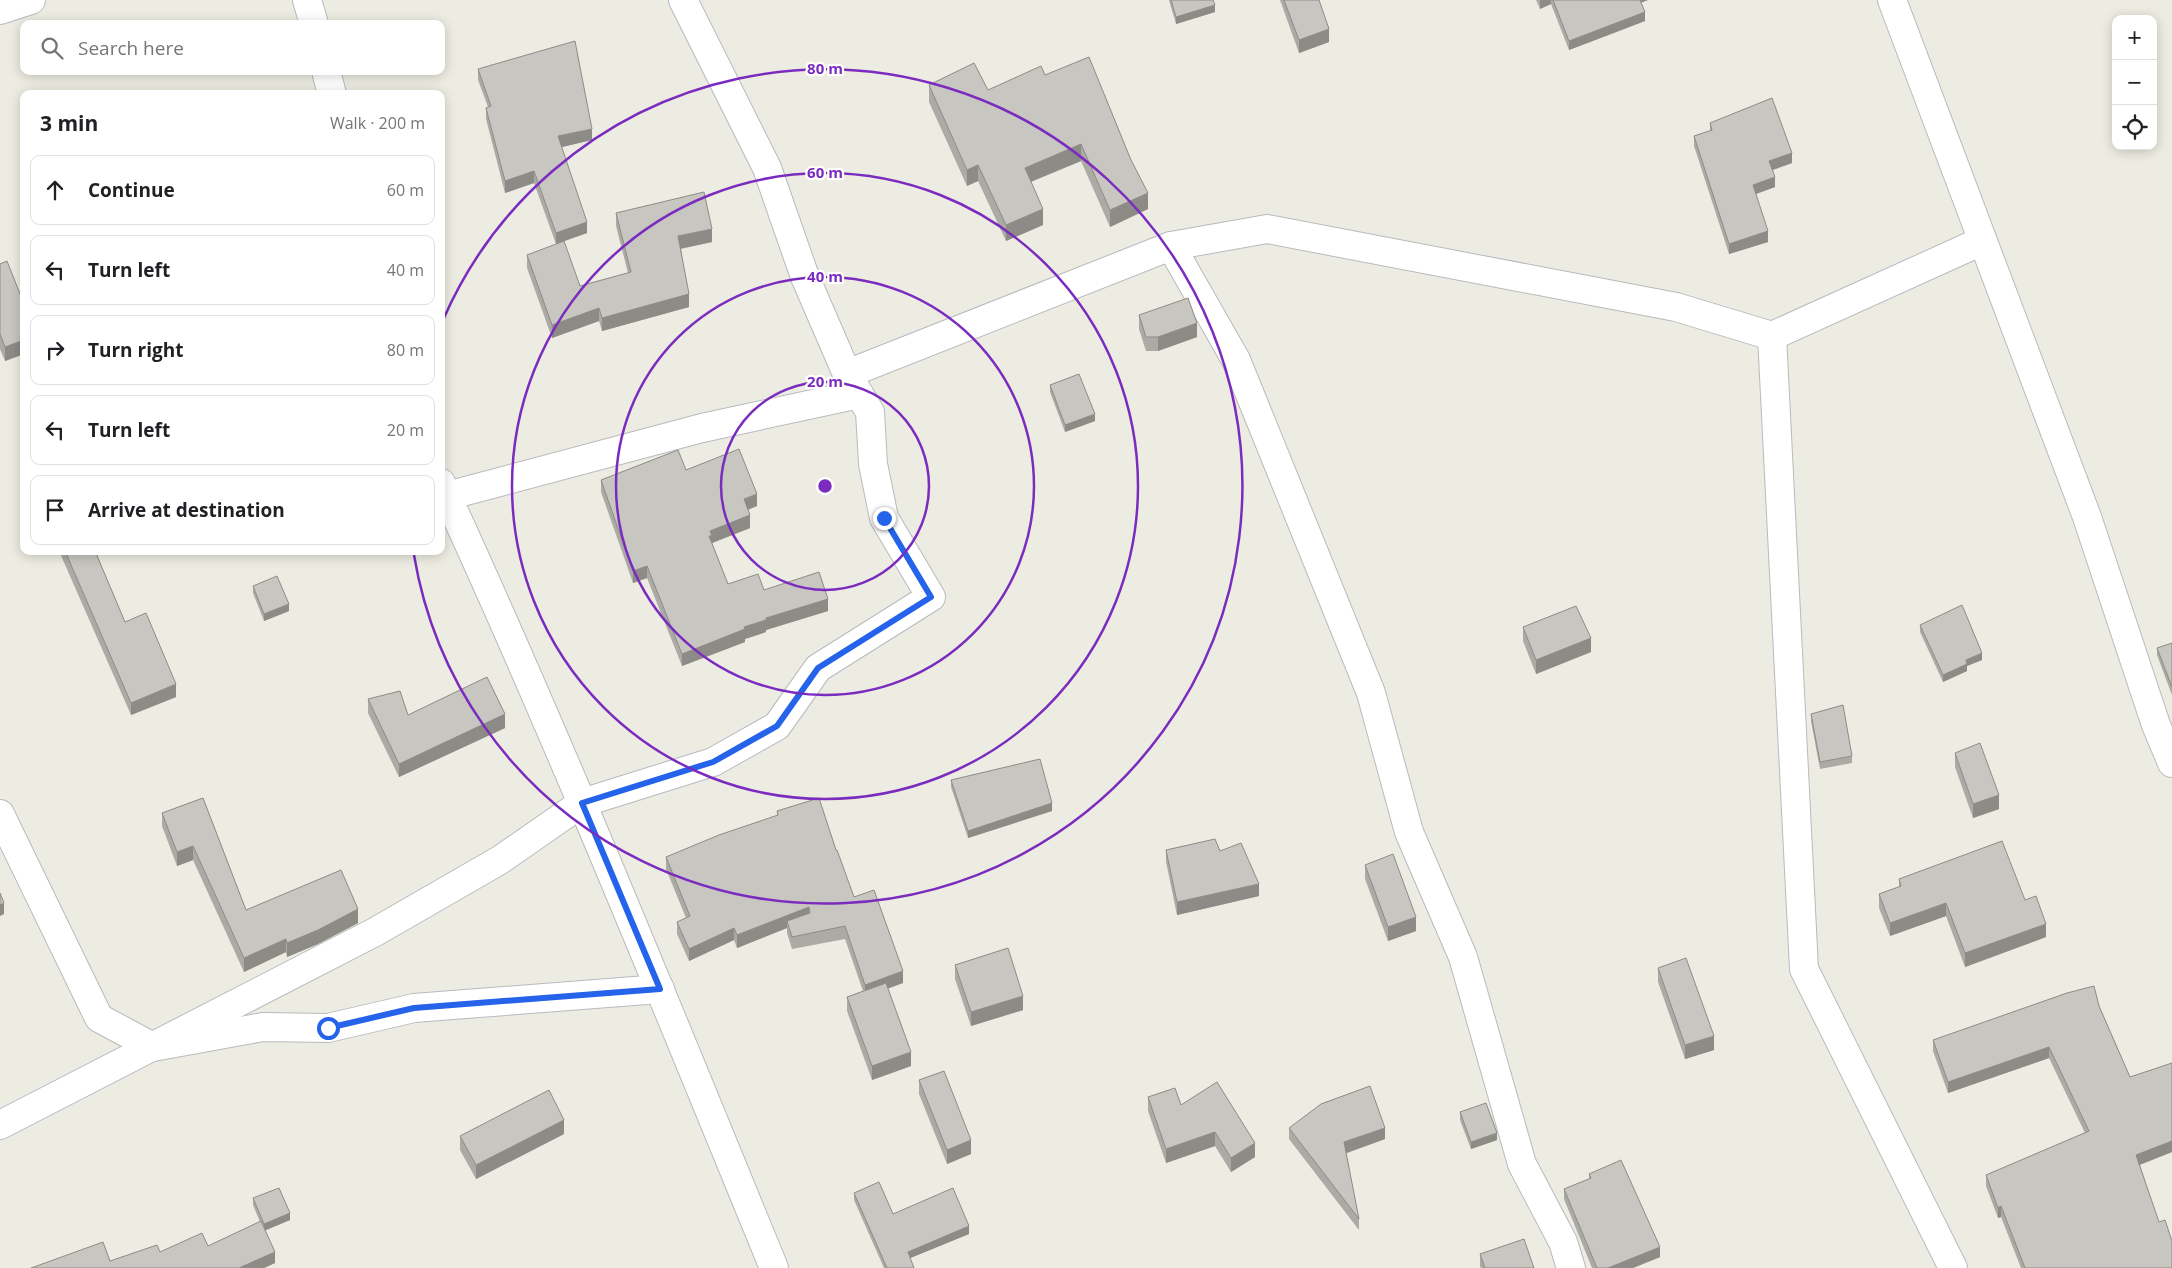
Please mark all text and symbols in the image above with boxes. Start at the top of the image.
map controls [2112,15,2157,150]
button: + [2112,15,2157,60]
search box [20,20,445,75]
icon: search [38,34,66,62]
text: Search here [78,35,184,61]
text: 80 m [807,58,843,78]
button: − [2112,60,2157,105]
button: locate [2112,105,2157,150]
text: 3 min [40,109,98,137]
text: Walk · 200 m [330,112,425,134]
text: 60 m [807,162,843,182]
icon: ahead [41,176,69,204]
text: Continue [88,177,175,203]
text: 60 m [387,179,424,201]
icon: left [41,256,69,284]
text: Turn left [88,257,170,283]
text: 40 m [387,259,424,281]
text: 40 m [807,266,843,286]
icon: right [41,336,69,364]
text: Turn right [88,337,183,363]
text: 80 m [387,339,424,361]
text: 20 m [807,371,843,391]
icon: left [41,416,69,444]
text: Turn left [88,417,170,443]
text: 20 m [387,419,424,441]
centre of rings [816,477,834,495]
icon: arrive [41,496,69,524]
text: Arrive at destination [88,497,285,523]
route end [873,507,896,530]
route start [317,1017,340,1040]

